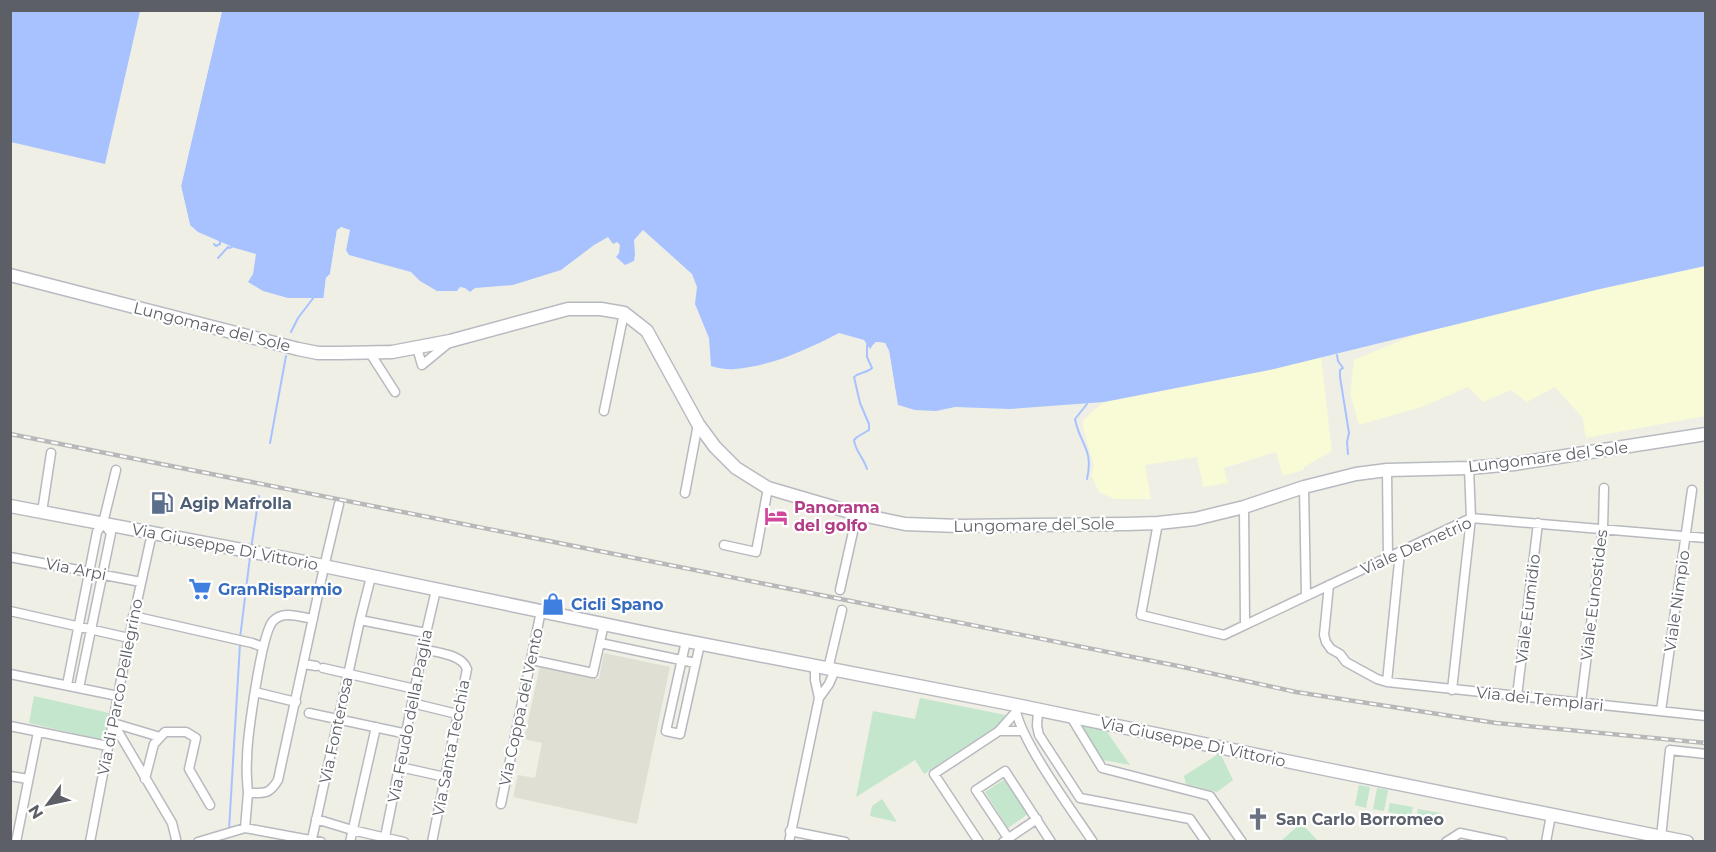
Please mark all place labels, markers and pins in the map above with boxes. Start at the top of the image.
fuel station icon: Agip Mafrolla [149,490,175,516]
place label: Agip Mafrolla [179,494,292,513]
place label: Panorama del golfo [794,498,880,535]
hotel icon: Panorama del golfo [763,503,789,529]
supermarket icon: GranRisparmio [187,576,213,602]
place label: GranRisparmio [218,580,342,599]
shop icon: Cicli Spano [540,591,566,617]
place label: Cicli Spano [571,595,664,614]
church icon: San Carlo Borromeo [1245,806,1271,832]
place label: San Carlo Borromeo [1276,810,1444,829]

